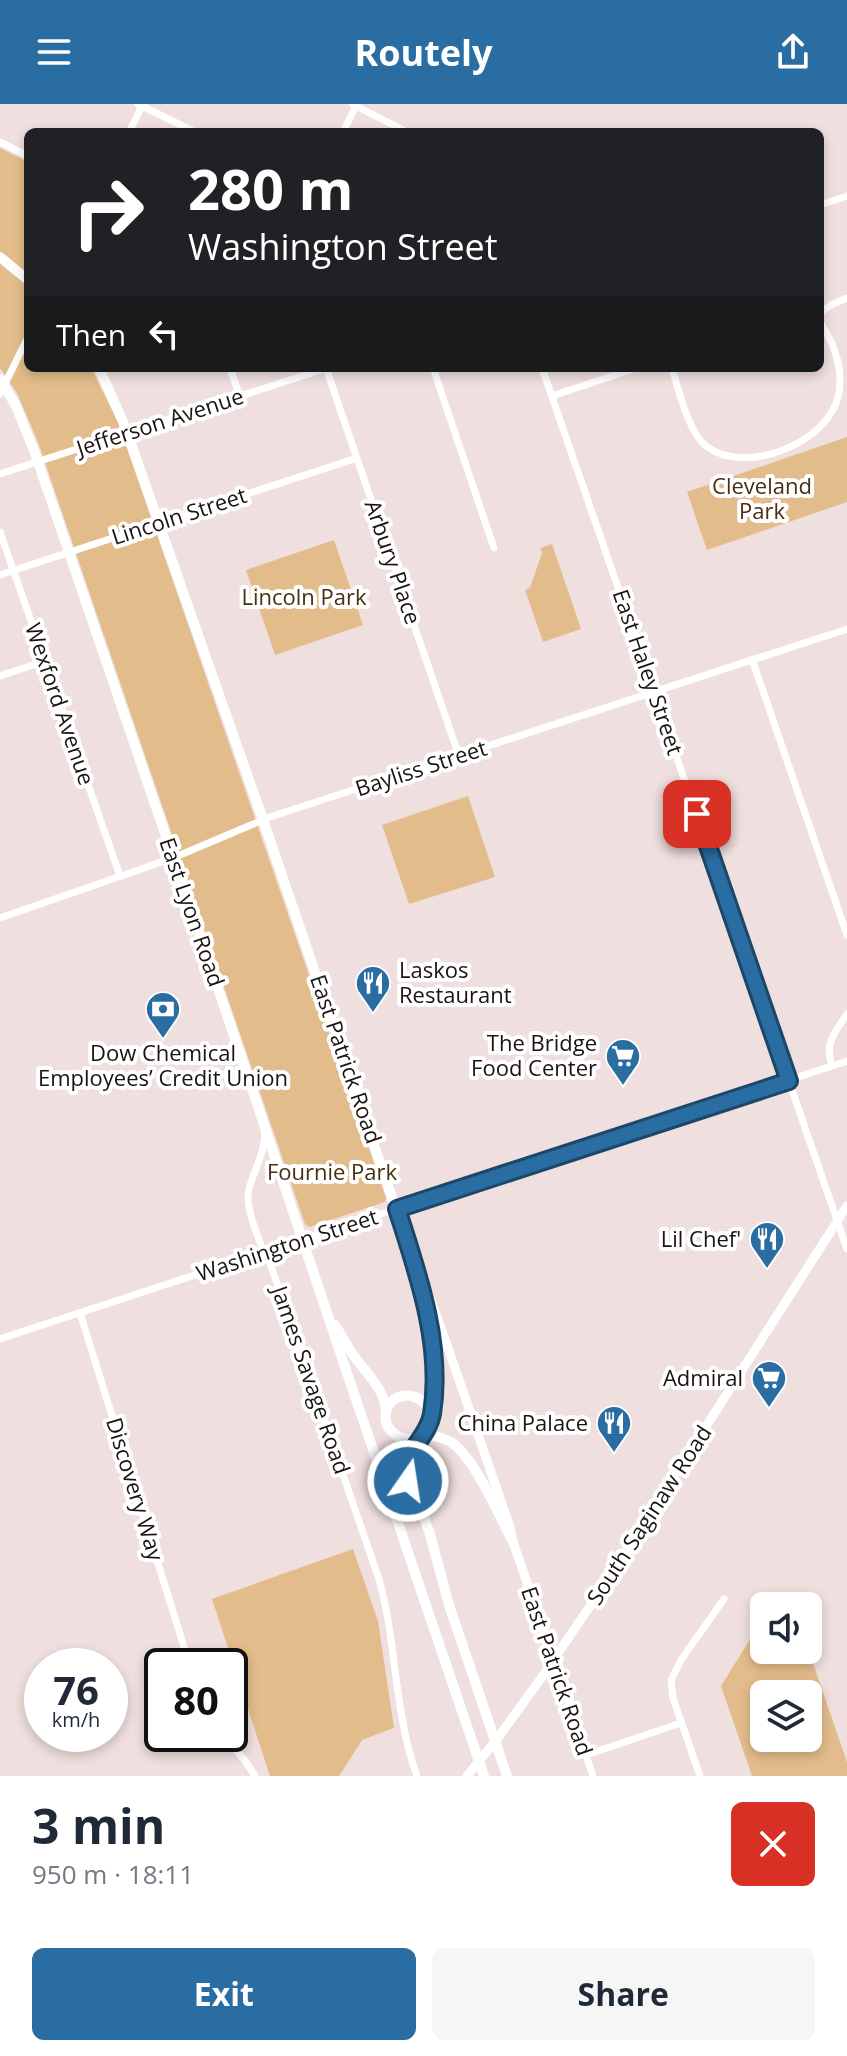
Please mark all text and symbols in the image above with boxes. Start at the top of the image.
text: Routely [354,28,493,77]
icon: menu [32,30,76,74]
icon: share [771,30,815,74]
text: 280 m [188,150,354,226]
icon: right [56,160,160,264]
text: Washington Street [188,222,498,271]
icon: left [142,312,186,356]
text: Then [56,314,126,355]
street label: Jefferson Avenue [70,380,247,463]
park label: Cleveland Park [712,470,812,525]
street label: Lincoln Street [107,479,250,551]
street label: Arbury Place [359,496,429,628]
park label: Lincoln Park [241,581,367,611]
street label: East Haley Street [607,585,691,759]
street label: Wexford Avenue [19,619,103,789]
street label: Bayliss Street [351,732,490,802]
pin [663,780,731,848]
icon: arrive [675,792,719,836]
street label: East Lyon Road [153,833,233,990]
place label: Laskos Restaurant [399,954,512,1009]
restaurant icon: Laskos Restaurant [354,964,392,1014]
street label: East Patrick Road [304,970,390,1147]
bank icon: Dow Chemical Employees’ Credit Union [144,990,182,1040]
place label: The Bridge Food Center [471,1027,597,1082]
place label: Dow Chemical Employees’ Credit Union [38,1037,288,1092]
supermarket icon: The Bridge Food Center [604,1037,642,1087]
park label: Fournie Park [267,1156,398,1186]
street label: Washington Street [192,1200,381,1288]
restaurant icon: Lil Chef' [748,1220,786,1270]
place label: Lil Chef' [661,1223,741,1253]
street label: James Savage Road [265,1280,358,1478]
supermarket icon: Admiral [750,1359,788,1409]
place label: Admiral [663,1362,743,1392]
restaurant icon: China Palace [595,1404,633,1454]
place label: China Palace [458,1407,588,1437]
street label: Discovery Way [100,1413,172,1565]
street label: South Saginaw Road [579,1419,718,1610]
position arrow [366,1439,450,1523]
street label: East Patrick Road [515,1582,601,1759]
map controls [750,1592,822,1752]
button: sound [750,1592,822,1664]
speed limit sign: 80 [144,1648,248,1752]
text: 76 [53,1662,99,1717]
button: layers [750,1680,822,1752]
text: km/h [52,1706,100,1733]
text: 3 min [32,1793,165,1858]
button: close [731,1802,815,1886]
text: 950 m · 18:11 [32,1856,194,1892]
button: Exit [32,1948,416,2040]
button: Share [432,1948,815,2040]

